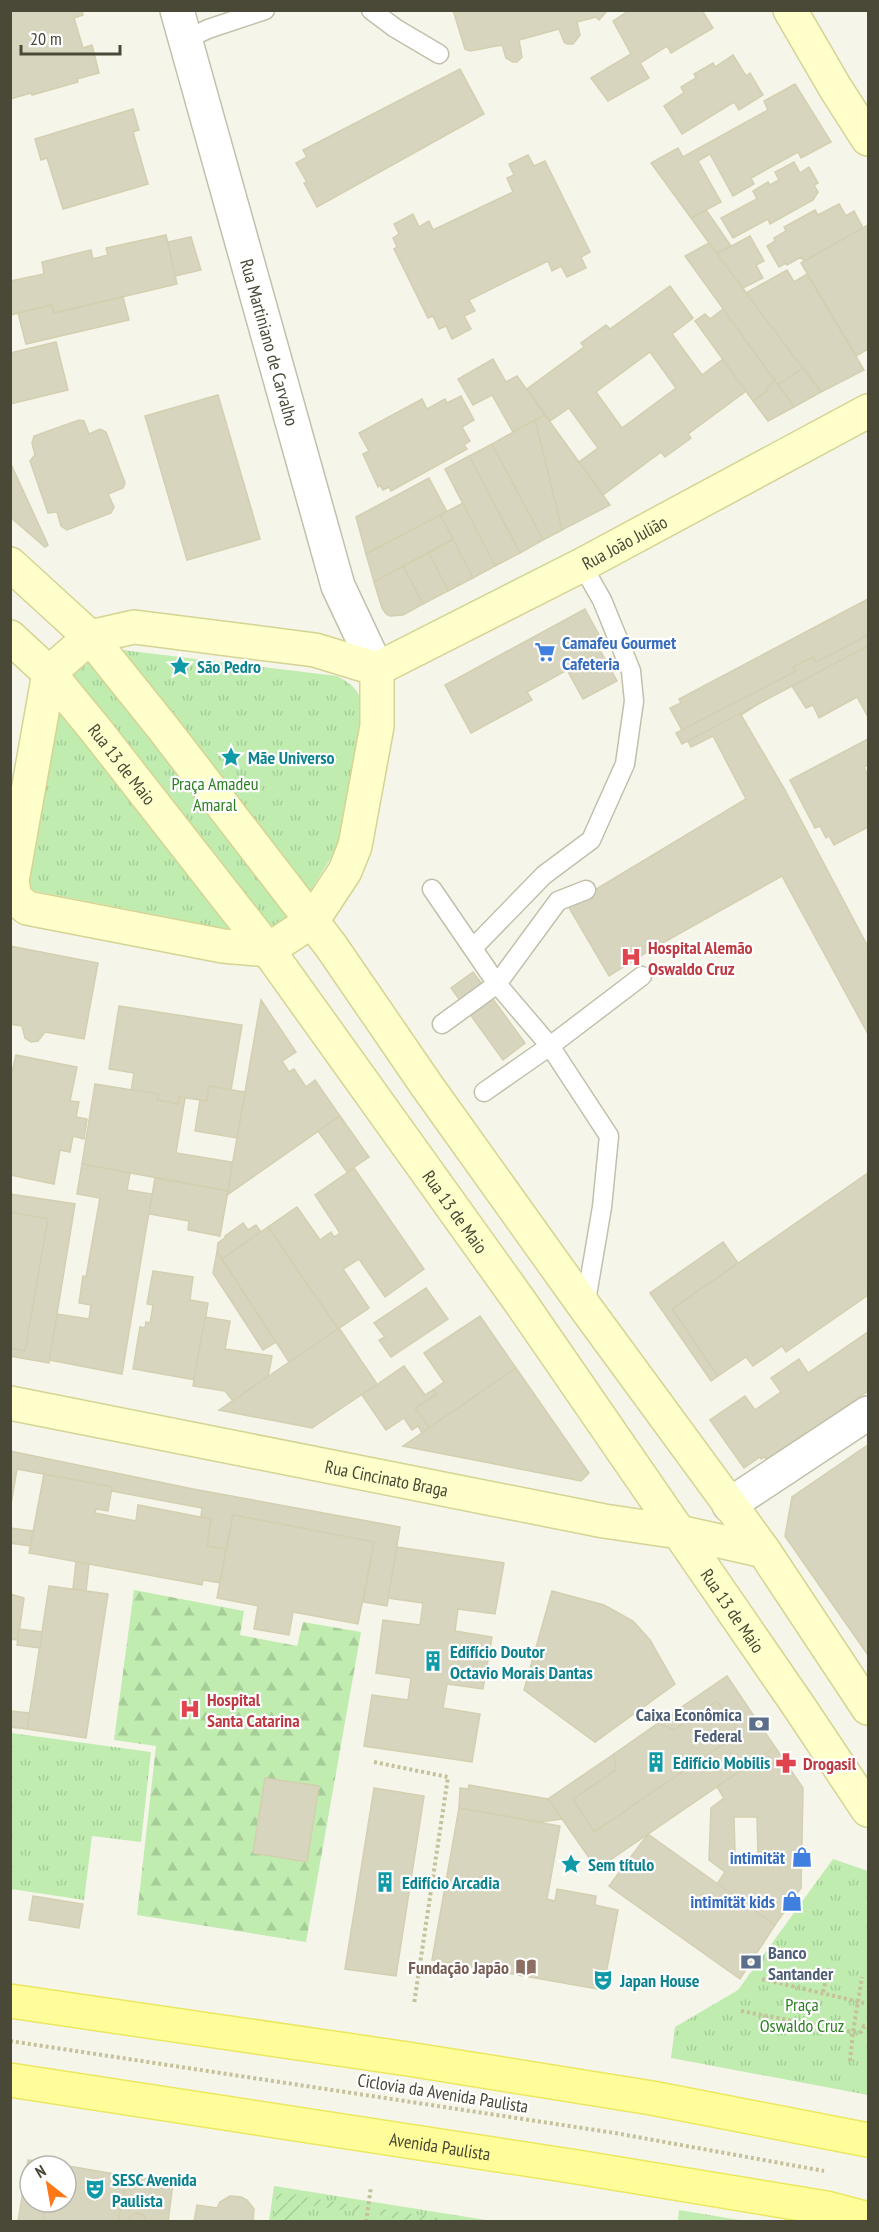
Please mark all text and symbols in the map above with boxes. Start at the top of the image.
scale bar [21,18,120,56]
text: 20 m [30,27,62,50]
street label: Rua Martiniano de Carvalho [236,256,304,429]
street label: Rua João Julião [578,510,671,575]
place label: Camafeu Gourmet Cafeteria [562,631,677,675]
supermarket icon: Camafeu Gourmet Cafeteria [533,640,557,664]
place icon: São Pedro [168,654,192,678]
place label: São Pedro [197,655,261,678]
street label: Rua 13 de Maio [83,719,161,809]
place icon: Mãe Universo [219,745,243,769]
place label: Mãe Universo [248,746,335,769]
park label: Praça Amadeu Amaral [171,772,259,816]
place label: Hospital Alemão Oswaldo Cruz [648,936,753,980]
hospital icon: Hospital Alemão Oswaldo Cruz [619,945,643,969]
street label: Rua 13 de Maio [418,1165,493,1258]
street label: Rua Cincinato Braga [323,1454,450,1501]
street label: Rua 13 de Maio [696,1564,770,1657]
place label: Edifício Doutor Octavio Morais Dantas [450,1640,593,1684]
building icon: Edifício Doutor Octavio Morais Dantas [421,1649,445,1673]
place label: Hospital Santa Catarina [207,1688,300,1732]
hospital icon: Hospital Santa Catarina [178,1697,202,1721]
place label: Caixa Econômica Federal [636,1703,743,1747]
bank icon: Caixa Econômica Federal [747,1712,771,1736]
building icon: Edifício Mobilis [644,1750,668,1774]
place label: Edifício Mobilis [673,1751,770,1774]
pharmacy icon: Drogasil [774,1751,798,1775]
place label: Drogasil [803,1752,857,1775]
shop icon: intimität [790,1845,814,1869]
place label: intimität [730,1846,786,1869]
place icon: Sem título [559,1852,583,1876]
place label: Sem título [588,1853,654,1876]
building icon: Edifício Arcadia [373,1870,397,1894]
place label: Edifício Arcadia [402,1871,500,1894]
shop icon: intimität kids [780,1889,804,1913]
place label: intimität kids [690,1890,775,1913]
place label: Banco Santander [768,1941,834,1985]
bank icon: Banco Santander [739,1950,763,1974]
library icon: Fundação Japão [514,1955,538,1979]
place label: Fundação Japão [408,1956,509,1979]
theatre icon: Japan House [591,1968,615,1992]
place label: Japan House [619,1969,700,1992]
park label: Praça Oswaldo Cruz [760,1993,844,2037]
street label: Ciclovia da Avenida Paulista [356,2068,530,2118]
street label: Avenida Paulista [388,2127,492,2165]
north arrow [18,2154,78,2214]
text: N [31,2160,49,2182]
place label: SESC Avenida Paulista [112,2168,197,2212]
theatre icon: SESC Avenida Paulista [83,2177,107,2201]

